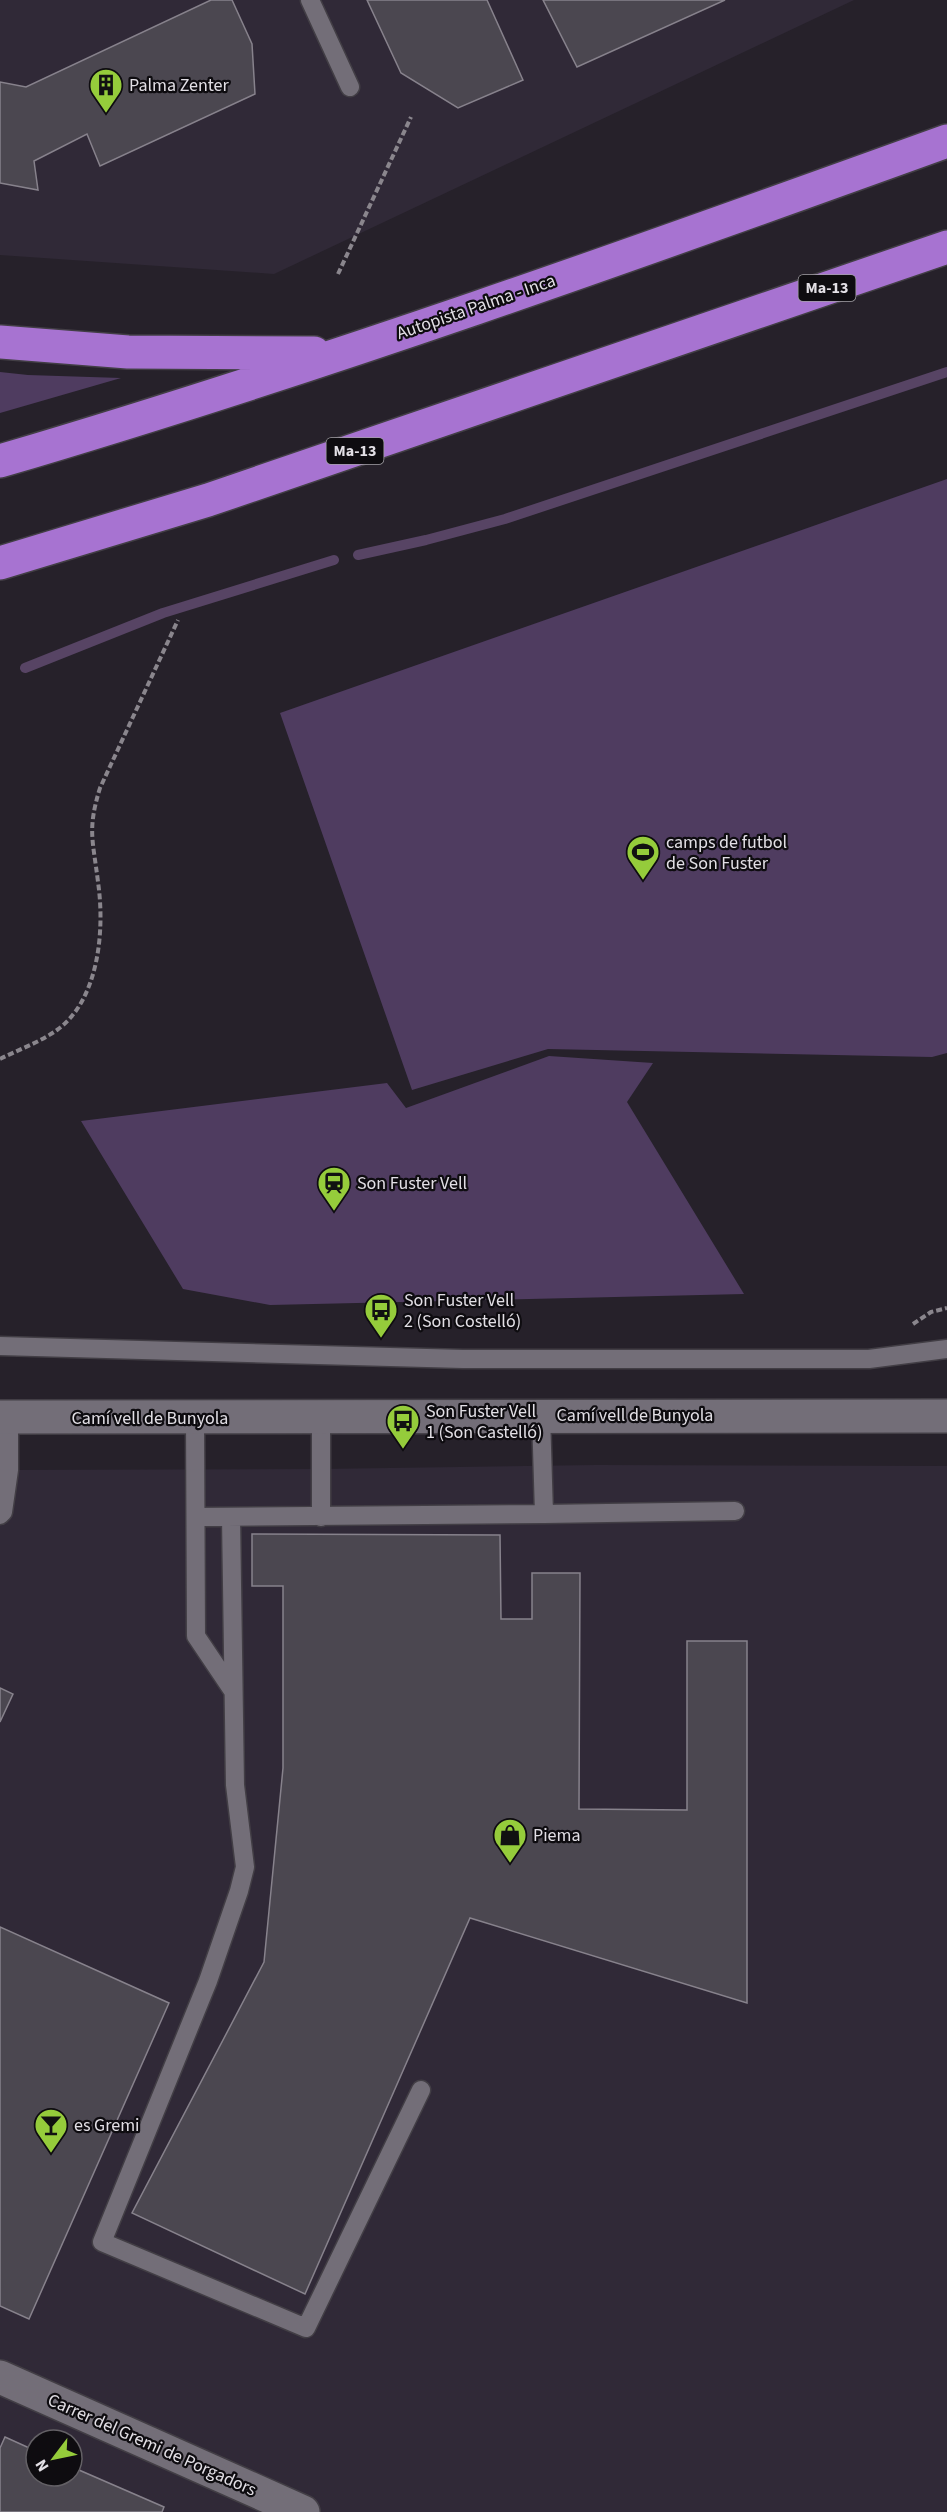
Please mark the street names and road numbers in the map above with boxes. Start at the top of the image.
street label: Autopista Palma - Inca [393,268,559,346]
road number: Ma-13 [798,275,856,301]
road number: Ma-13 [326,438,384,464]
street label: Camí vell de Bunyola [557,1403,713,1428]
street label: Camí vell de Bunyola [72,1406,228,1431]
street label: Carrer del Gremi de Porgadors [44,2388,260,2502]

